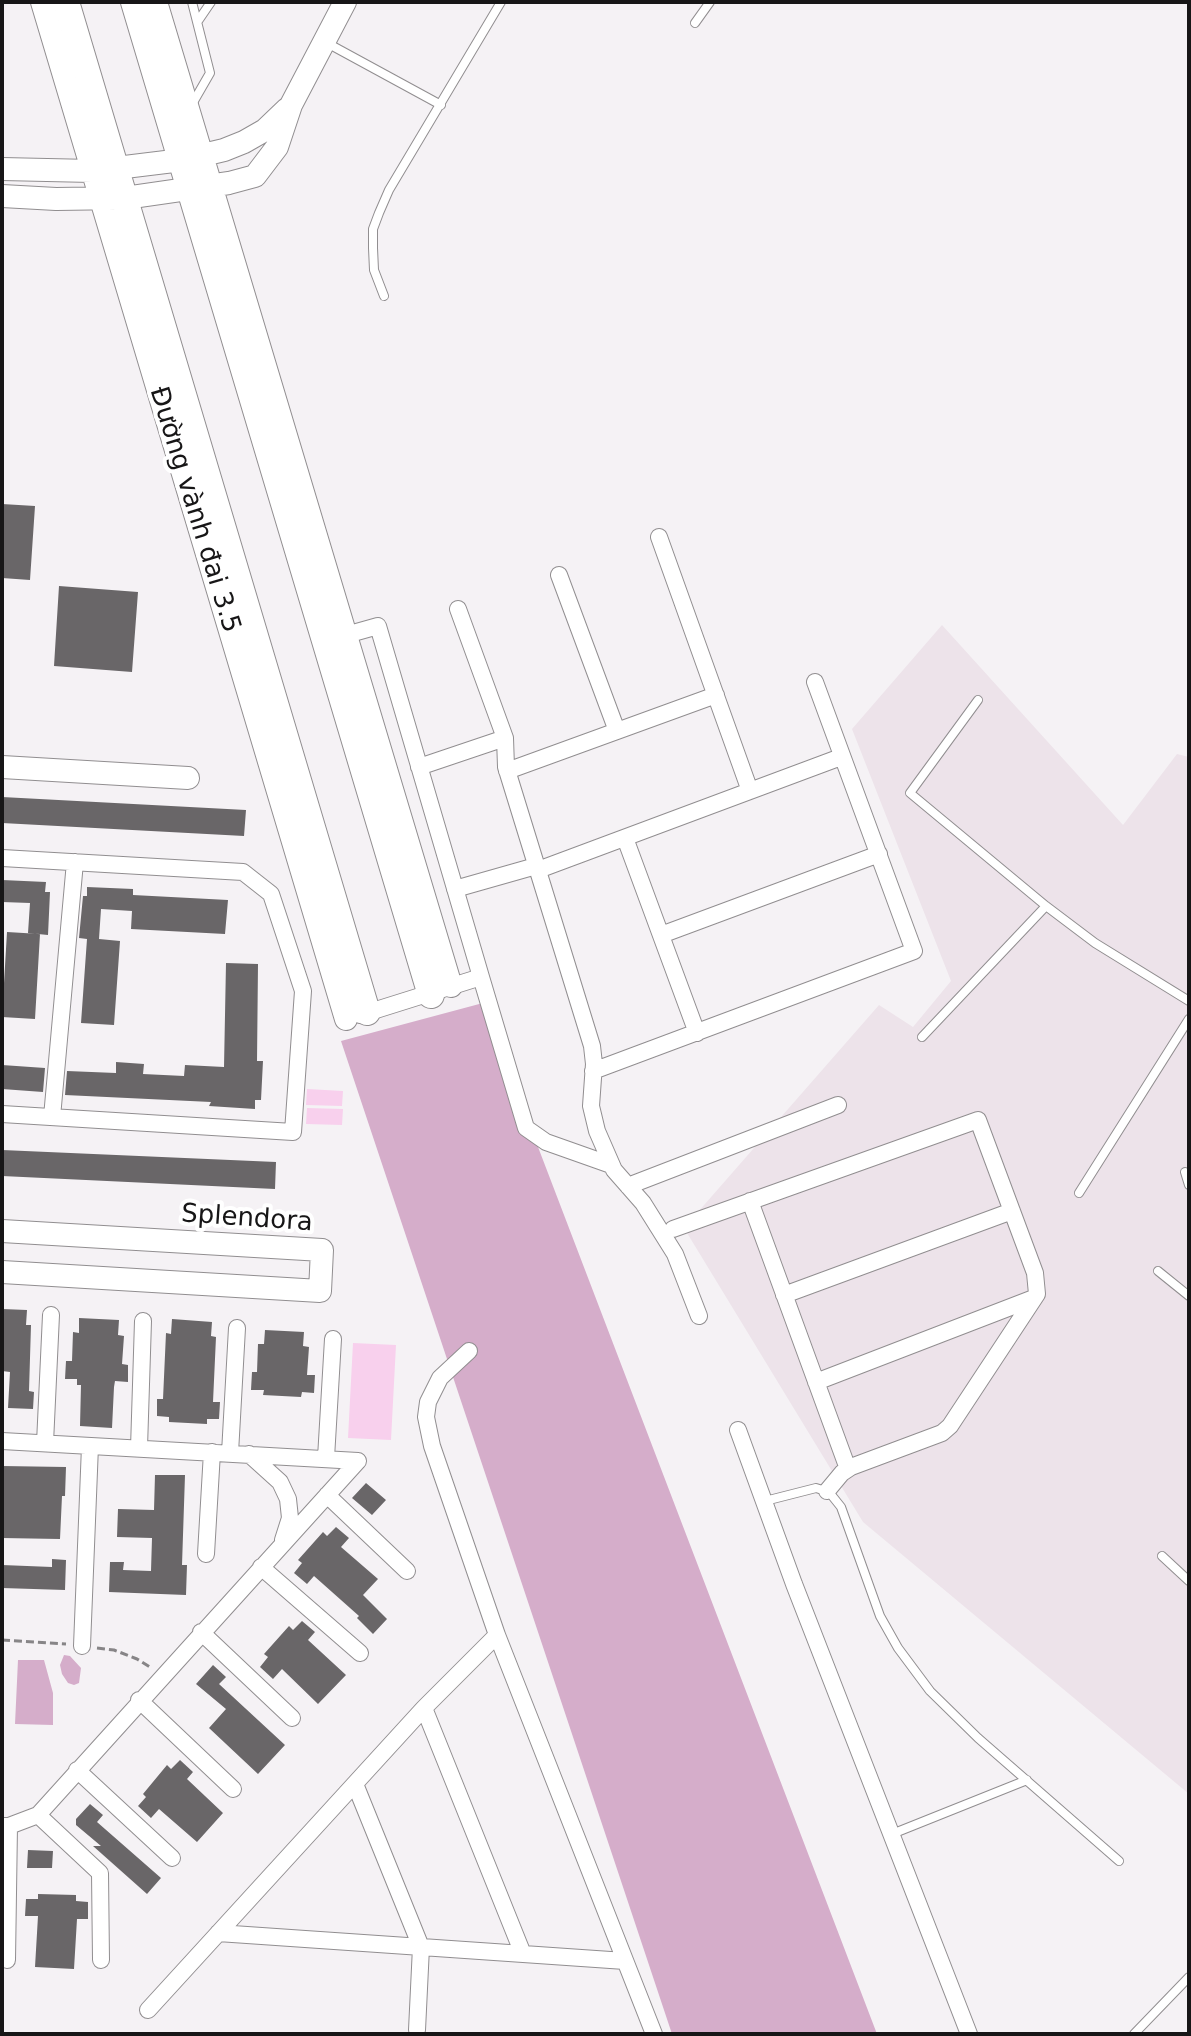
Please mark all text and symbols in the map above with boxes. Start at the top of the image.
street label: Đường vành đai 3.5 [142,383,246,637]
street label: Splendora [180,1199,314,1239]

